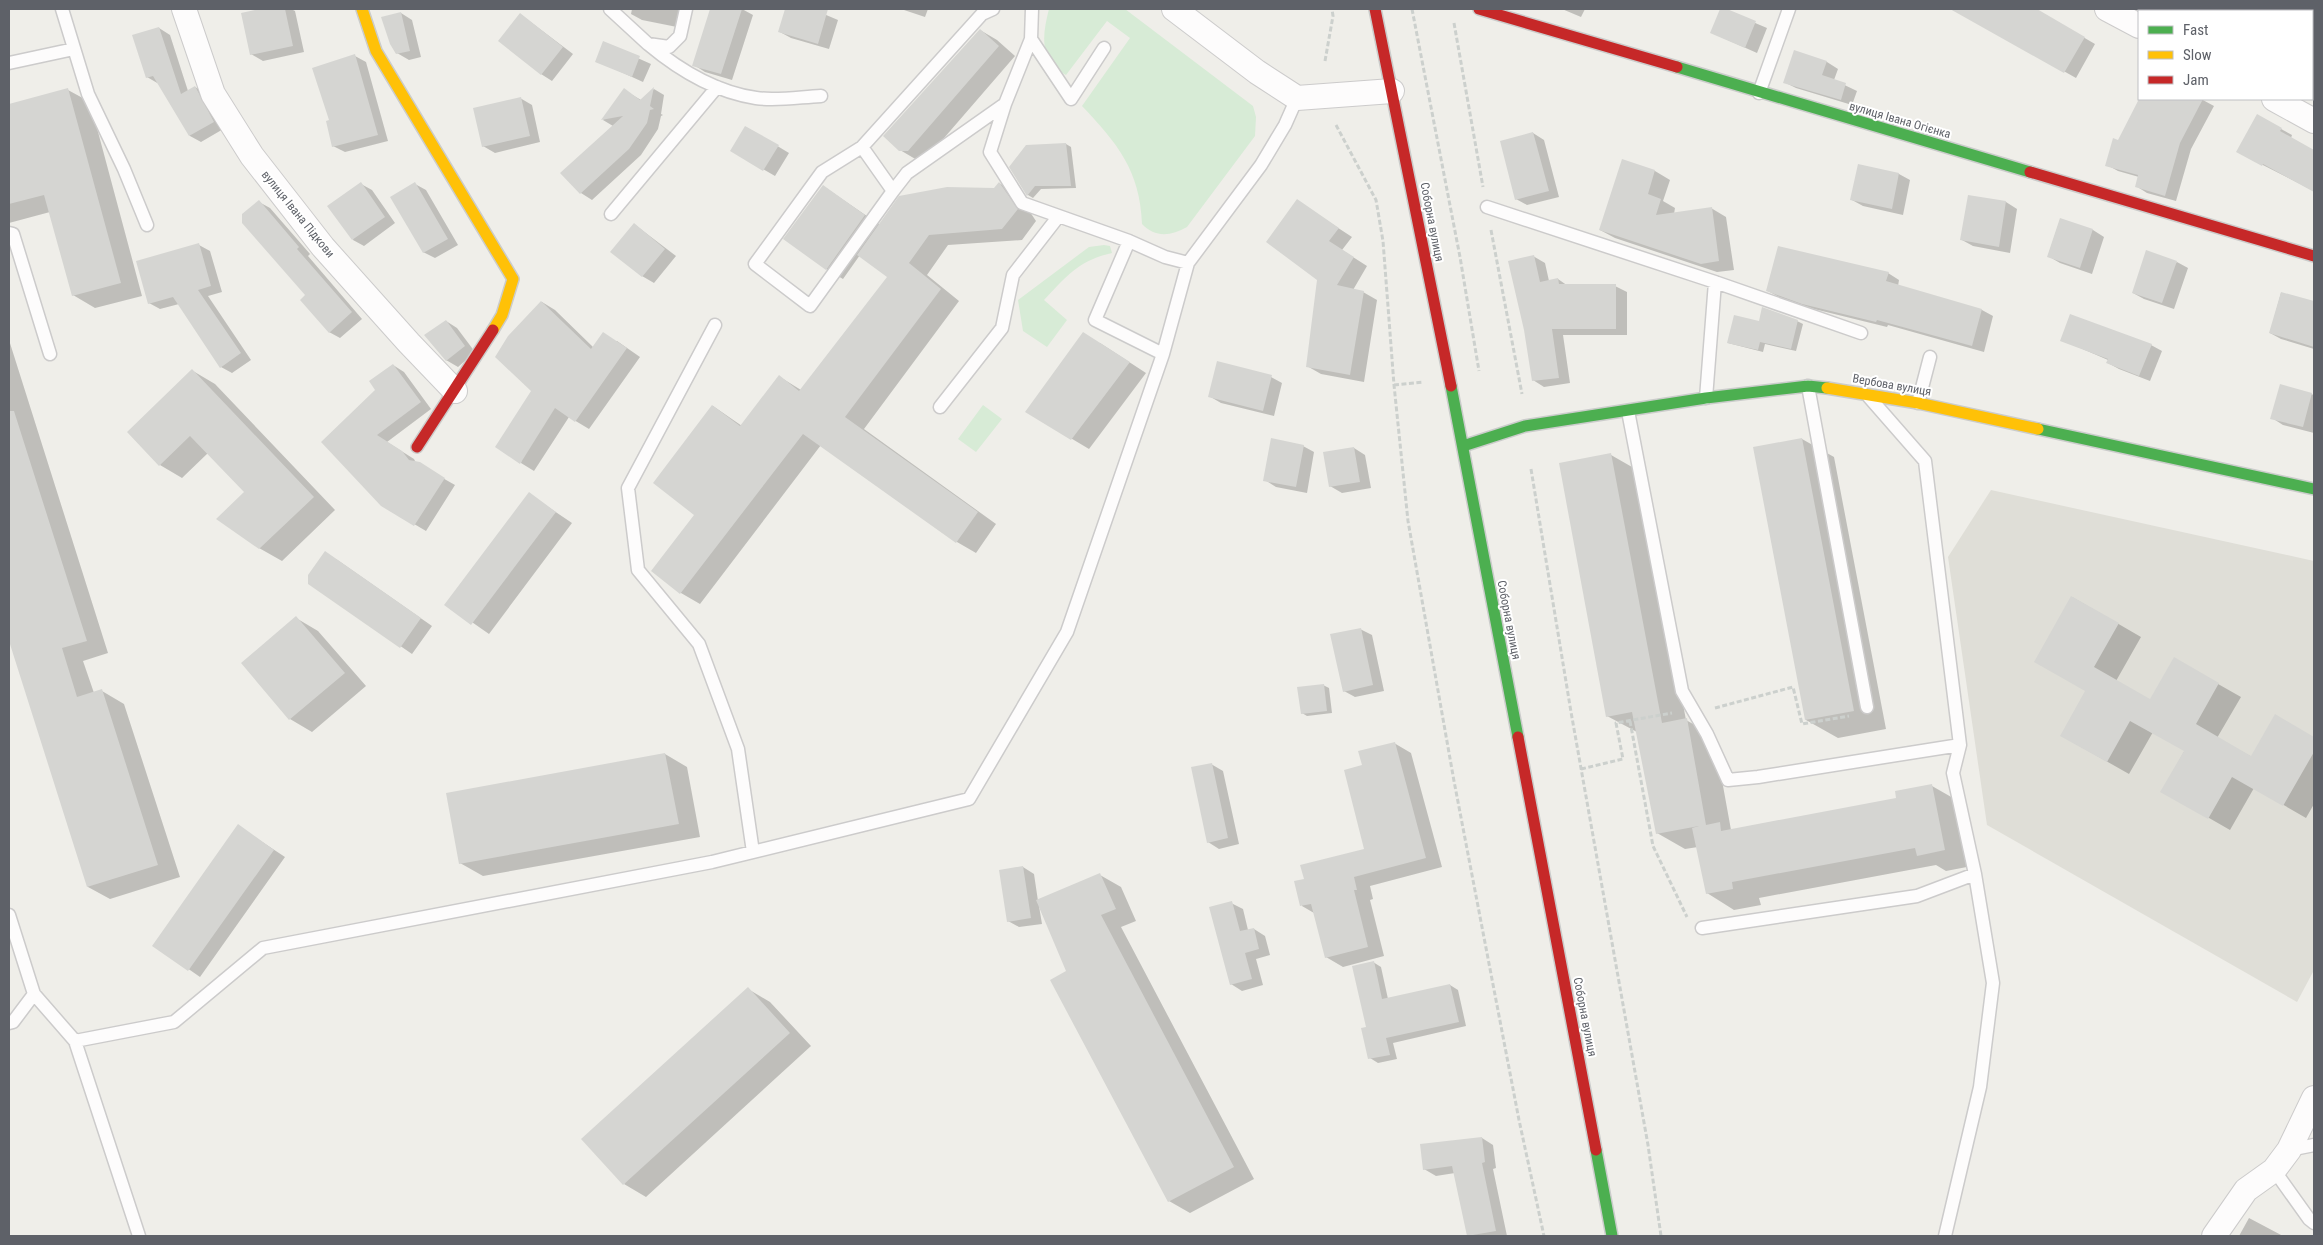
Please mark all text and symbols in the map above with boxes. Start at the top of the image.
legend [2138,10,2313,100]
text: Fast [2183,21,2208,39]
text: Slow [2183,46,2212,64]
text: Jam [2183,71,2209,89]
street label: вулиця Івана Огієнка [1848,99,1953,141]
street label: вулиця Івана Підкови [259,168,337,260]
street label: Соборна вулиця [1417,181,1447,263]
street label: Вербова вулиця [1852,371,1932,399]
street label: Соборна вулиця [1494,579,1524,661]
street label: Соборна вулиця [1570,976,1600,1058]

